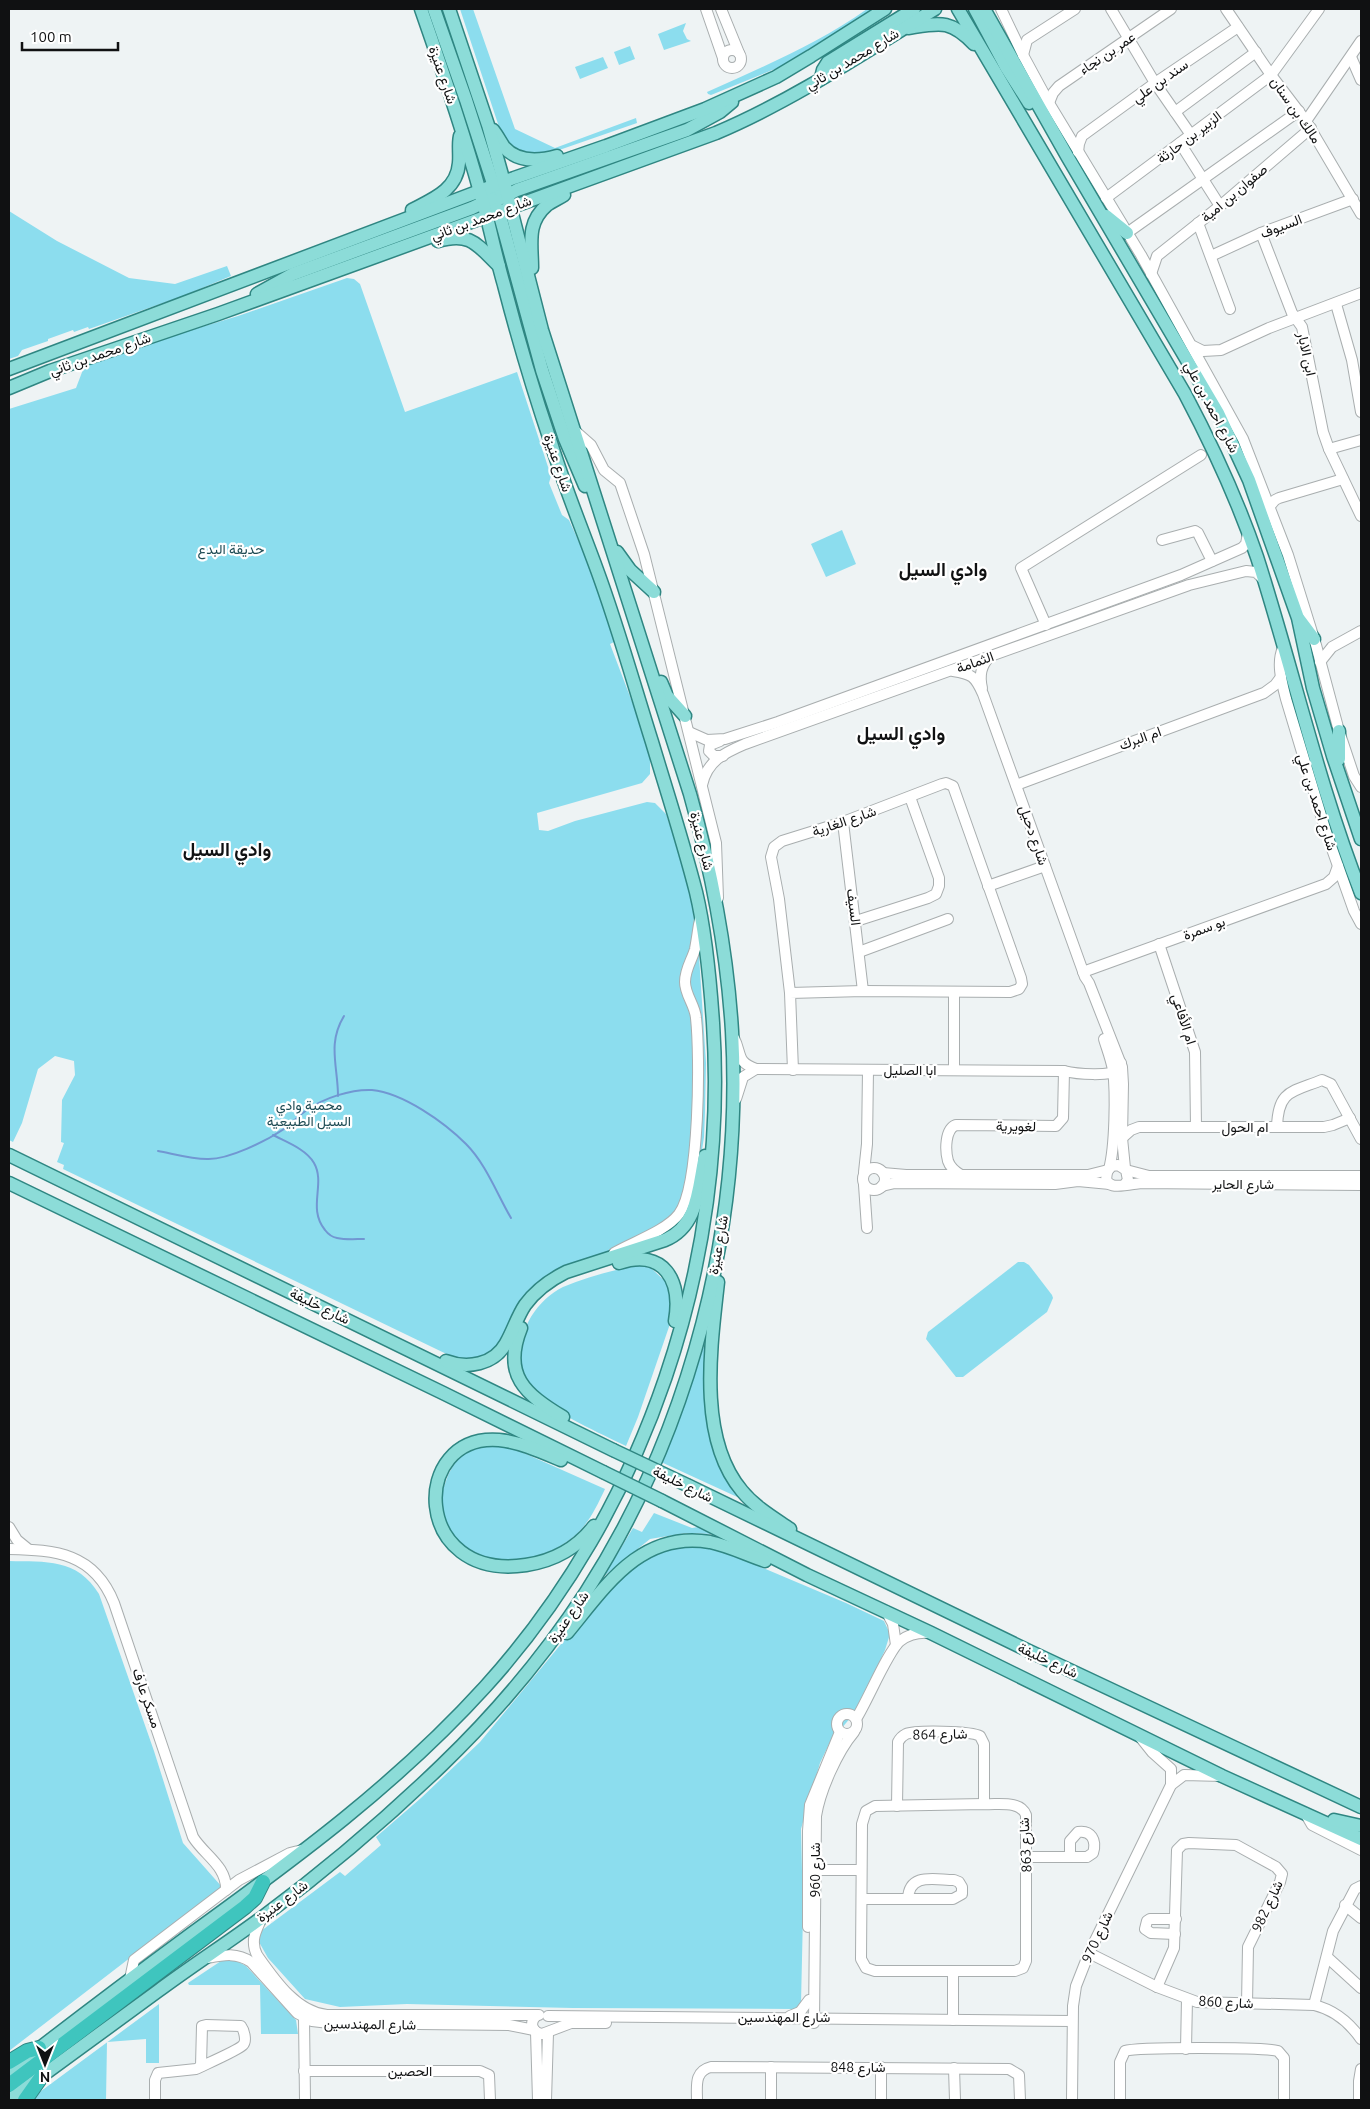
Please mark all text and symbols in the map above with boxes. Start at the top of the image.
scale bar [22,20,119,52]
street label: شارع محمد بن ثاني [803,25,904,97]
text: 100 m [30,28,72,45]
street label: عمر بن نجاء [1076,28,1139,78]
street label: شارع عنيزة [423,44,460,107]
street label: سند بن علي [1129,56,1193,109]
street label: مالك بن سنان [1266,74,1325,147]
street label: الزبير بن حارثة [1153,107,1225,167]
street label: صفوان بن امية [1198,161,1271,226]
street label: شارع محمد بن ثاني [429,192,535,247]
street label: السيوف [1258,211,1304,242]
street label: شارع محمد بن ثاني [47,329,154,383]
street label: ابن الابار [1293,330,1319,378]
street label: شارع احمد بن علي [1178,359,1243,457]
street label: شارع عنيزة [538,432,575,495]
park label: حديقة البدع [198,541,264,560]
district label: وادي السيل [899,558,987,586]
street label: الثمامة [954,648,996,676]
district label: وادي السيل [857,722,945,750]
street label: ام البرك [1117,723,1164,754]
street label: شارع احمد بن علي [1290,752,1340,854]
street label: شارع الغارية [810,803,879,842]
street label: شارع دحيل [1013,803,1052,868]
street label: شارع عنيزة [684,810,717,873]
district label: وادي السيل [183,838,271,866]
street label: السيف [844,888,864,926]
street label: بو سمرة [1181,913,1228,944]
street label: ام الأفاعي [1164,992,1200,1048]
street label: ابا الصليل [884,1062,936,1079]
park label: محمية وادي السيل الطبيعية [267,1097,351,1130]
street label: لغويرية [996,1118,1036,1135]
street label: ام الحول [1222,1119,1268,1137]
street label: شارع الحاير [1211,1176,1274,1195]
street label: شارع عنيزة [705,1214,734,1276]
street label: شارع خليفة [286,1285,352,1330]
street label: شارع خليفة [649,1463,715,1508]
street label: شارع عنيزة [544,1588,594,1648]
street label: شارع خليفة [1014,1639,1081,1684]
street label: مسكر عارف [128,1666,165,1730]
street label: شارع 864 [912,1726,968,1745]
street label: شارع 863 [1016,1817,1037,1873]
street label: شارع 960 [807,1842,826,1898]
street label: شارع عنيزة [253,1877,312,1928]
street label: شارع 982 [1248,1878,1289,1936]
street label: شارع 970 [1078,1909,1119,1967]
street label: شارع 860 [1198,1993,1254,2014]
street label: شارع المهندسين [738,2009,830,2028]
street label: شارع المهندسين [324,2015,416,2036]
north arrow [20,2039,70,2089]
street label: شارع 848 [830,2059,886,2078]
street label: الحصين [388,2063,432,2080]
text: N [40,2069,50,2085]

